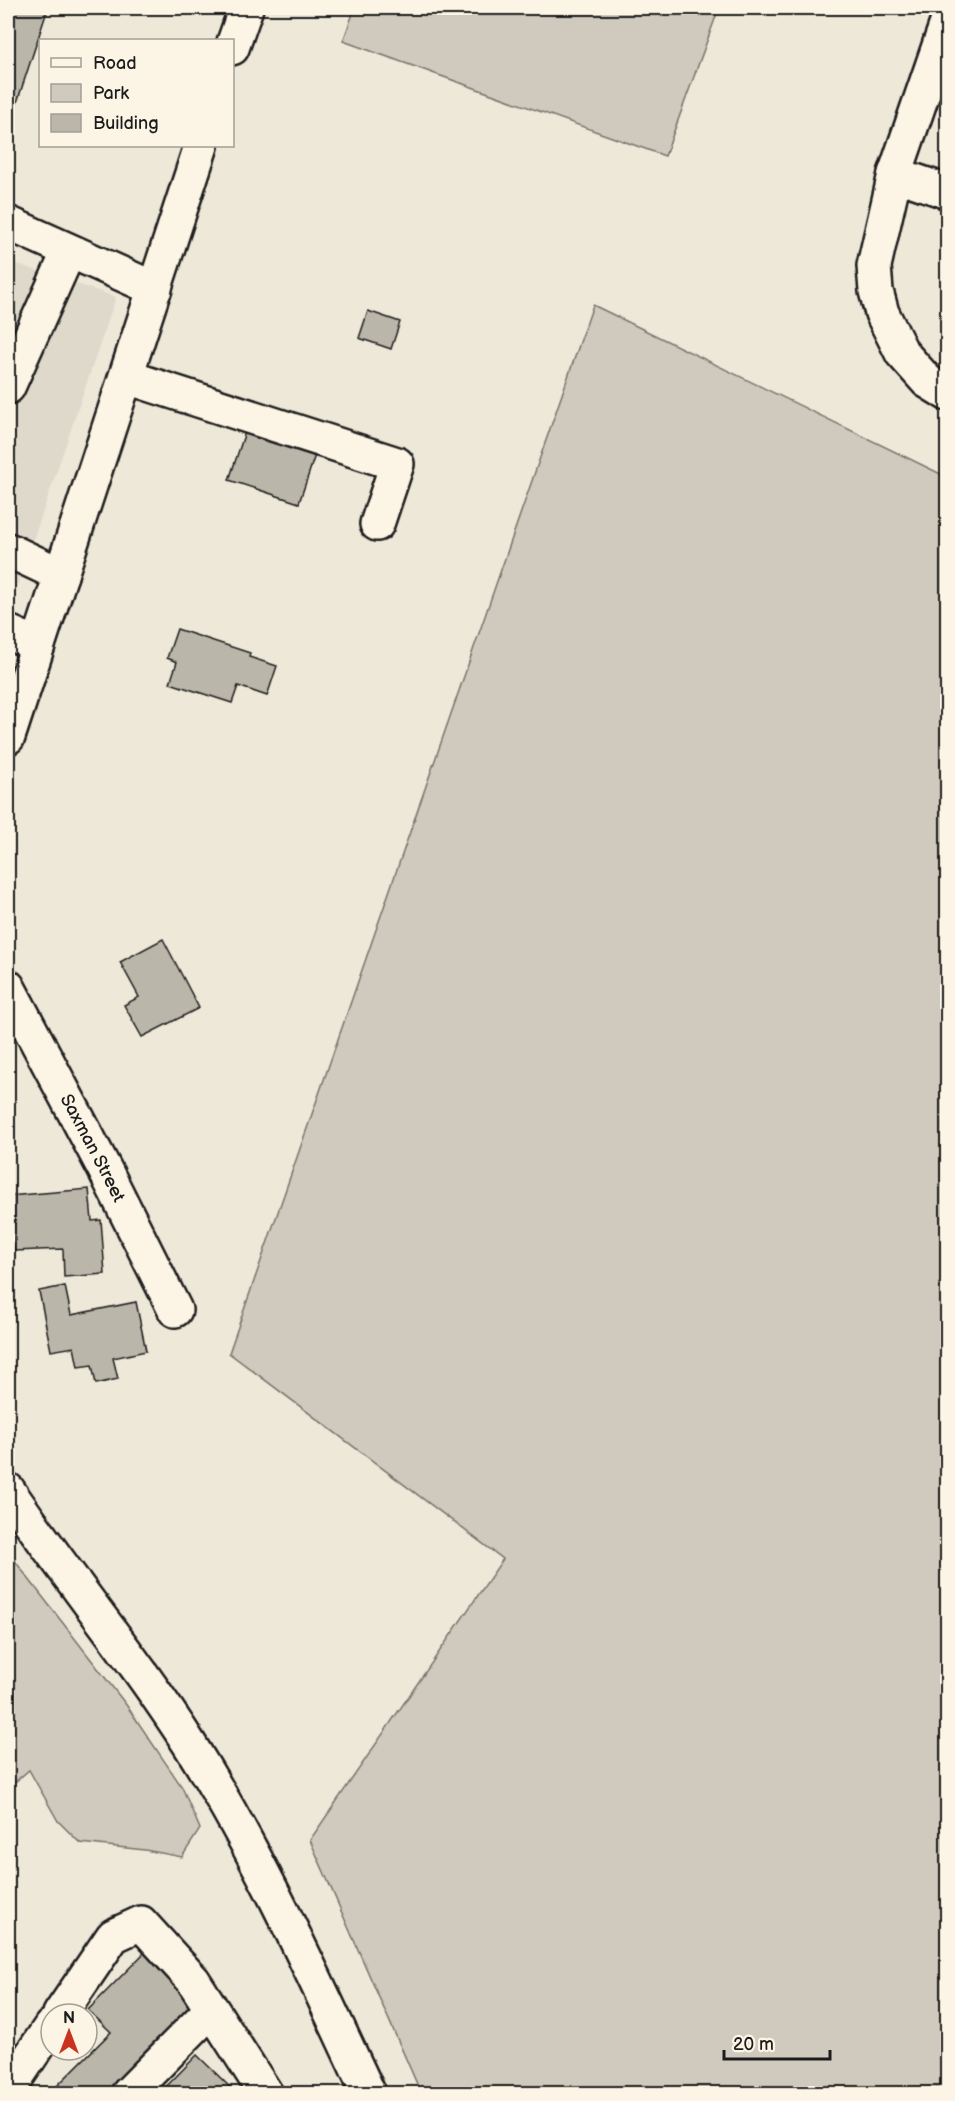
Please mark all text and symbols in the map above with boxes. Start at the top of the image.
legend [39,39,234,147]
text: Road [93,53,137,74]
text: Park [93,83,129,104]
text: Building [93,113,159,134]
street label: Saxman Street [56,1090,130,1206]
north arrow [39,2002,99,2062]
text: N [63,2009,75,2028]
scale bar [724,2023,830,2061]
text: 20 m [733,2034,774,2055]

